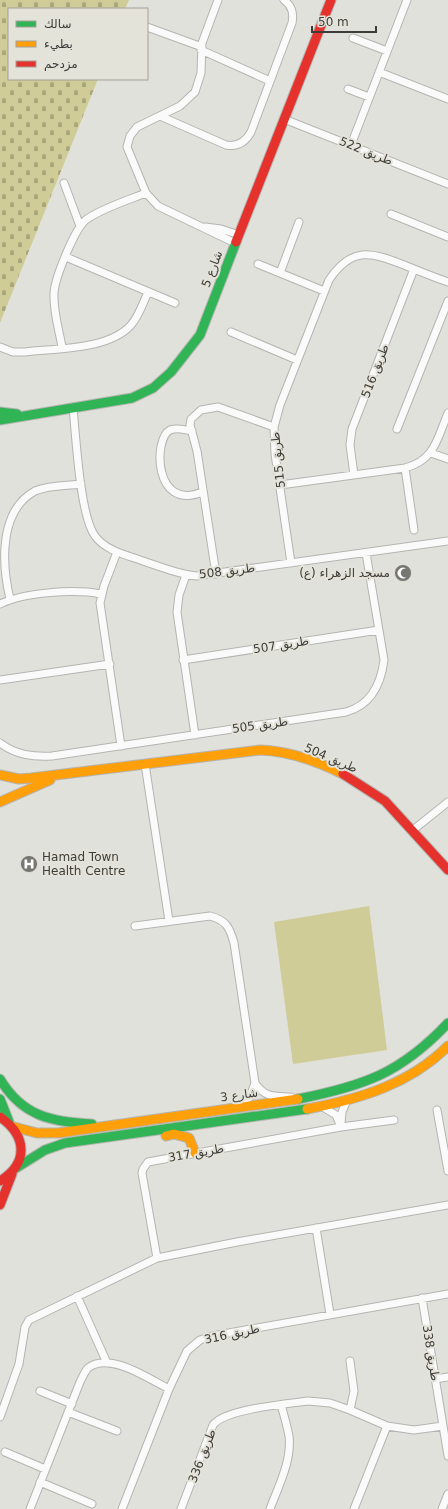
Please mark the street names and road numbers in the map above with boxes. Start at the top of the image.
street label: طريق 522 [337,134,395,169]
street label: شارع 5 [199,249,226,290]
street label: طريق 516 [358,342,393,400]
street label: طريق 515 [268,431,289,489]
street label: طريق 508 [198,561,256,582]
street label: طريق 507 [252,634,310,657]
street label: طريق 505 [231,714,289,737]
street label: طريق 504 [302,741,360,776]
street label: شارع 3 [219,1085,259,1106]
street label: طريق 317 [167,1141,225,1166]
street label: طريق 316 [203,1321,261,1348]
street label: طريق 338 [419,1324,442,1382]
street label: طريق 336 [185,1427,220,1485]

